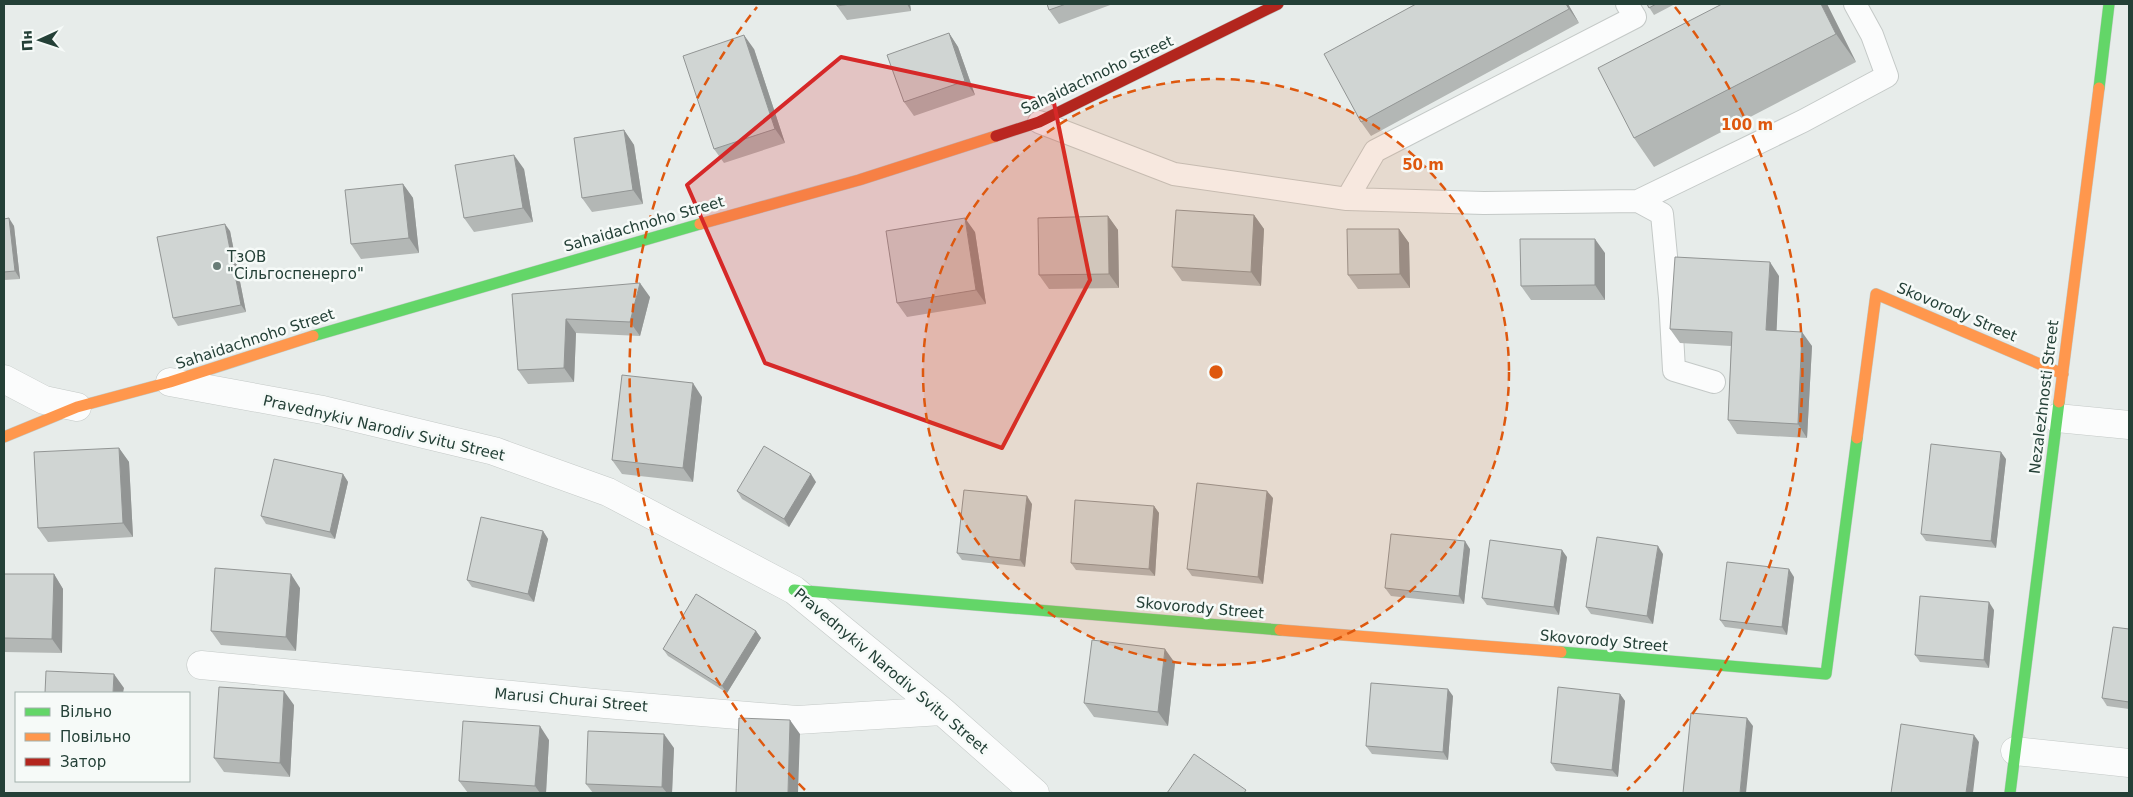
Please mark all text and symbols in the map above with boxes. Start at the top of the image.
north arrow [15,15,65,65]
text: Пн [18,30,36,52]
street label: Sahaidachnoho Street [1018,32,1176,118]
text: 100 m [1721,116,1773,134]
text: 50 m [1402,156,1444,174]
street label: Sahaidachnoho Street [562,192,726,255]
place label: ТзОВ "Сільгоспенерго" [226,248,364,283]
marker: ТзОВ "Сільгоспенерго" [211,260,223,272]
street label: Skovorody Street [1894,279,2020,345]
street label: Sahaidachnoho Street [173,305,337,373]
street label: Nezalezhnosti Street [2026,319,2062,475]
centre of rings [1207,363,1225,381]
street label: Pravednykiv Narodiv Svitu Street [261,391,507,465]
street label: Pravednykiv Narodiv Svitu Street [790,584,992,758]
street label: Skovorody Street [1135,593,1265,623]
street label: Skovorody Street [1539,626,1669,656]
street label: Marusi Churai Street [494,684,649,716]
legend [15,692,190,782]
text: Вільно [60,703,112,721]
text: Повільно [60,728,131,746]
text: Затор [60,753,106,771]

